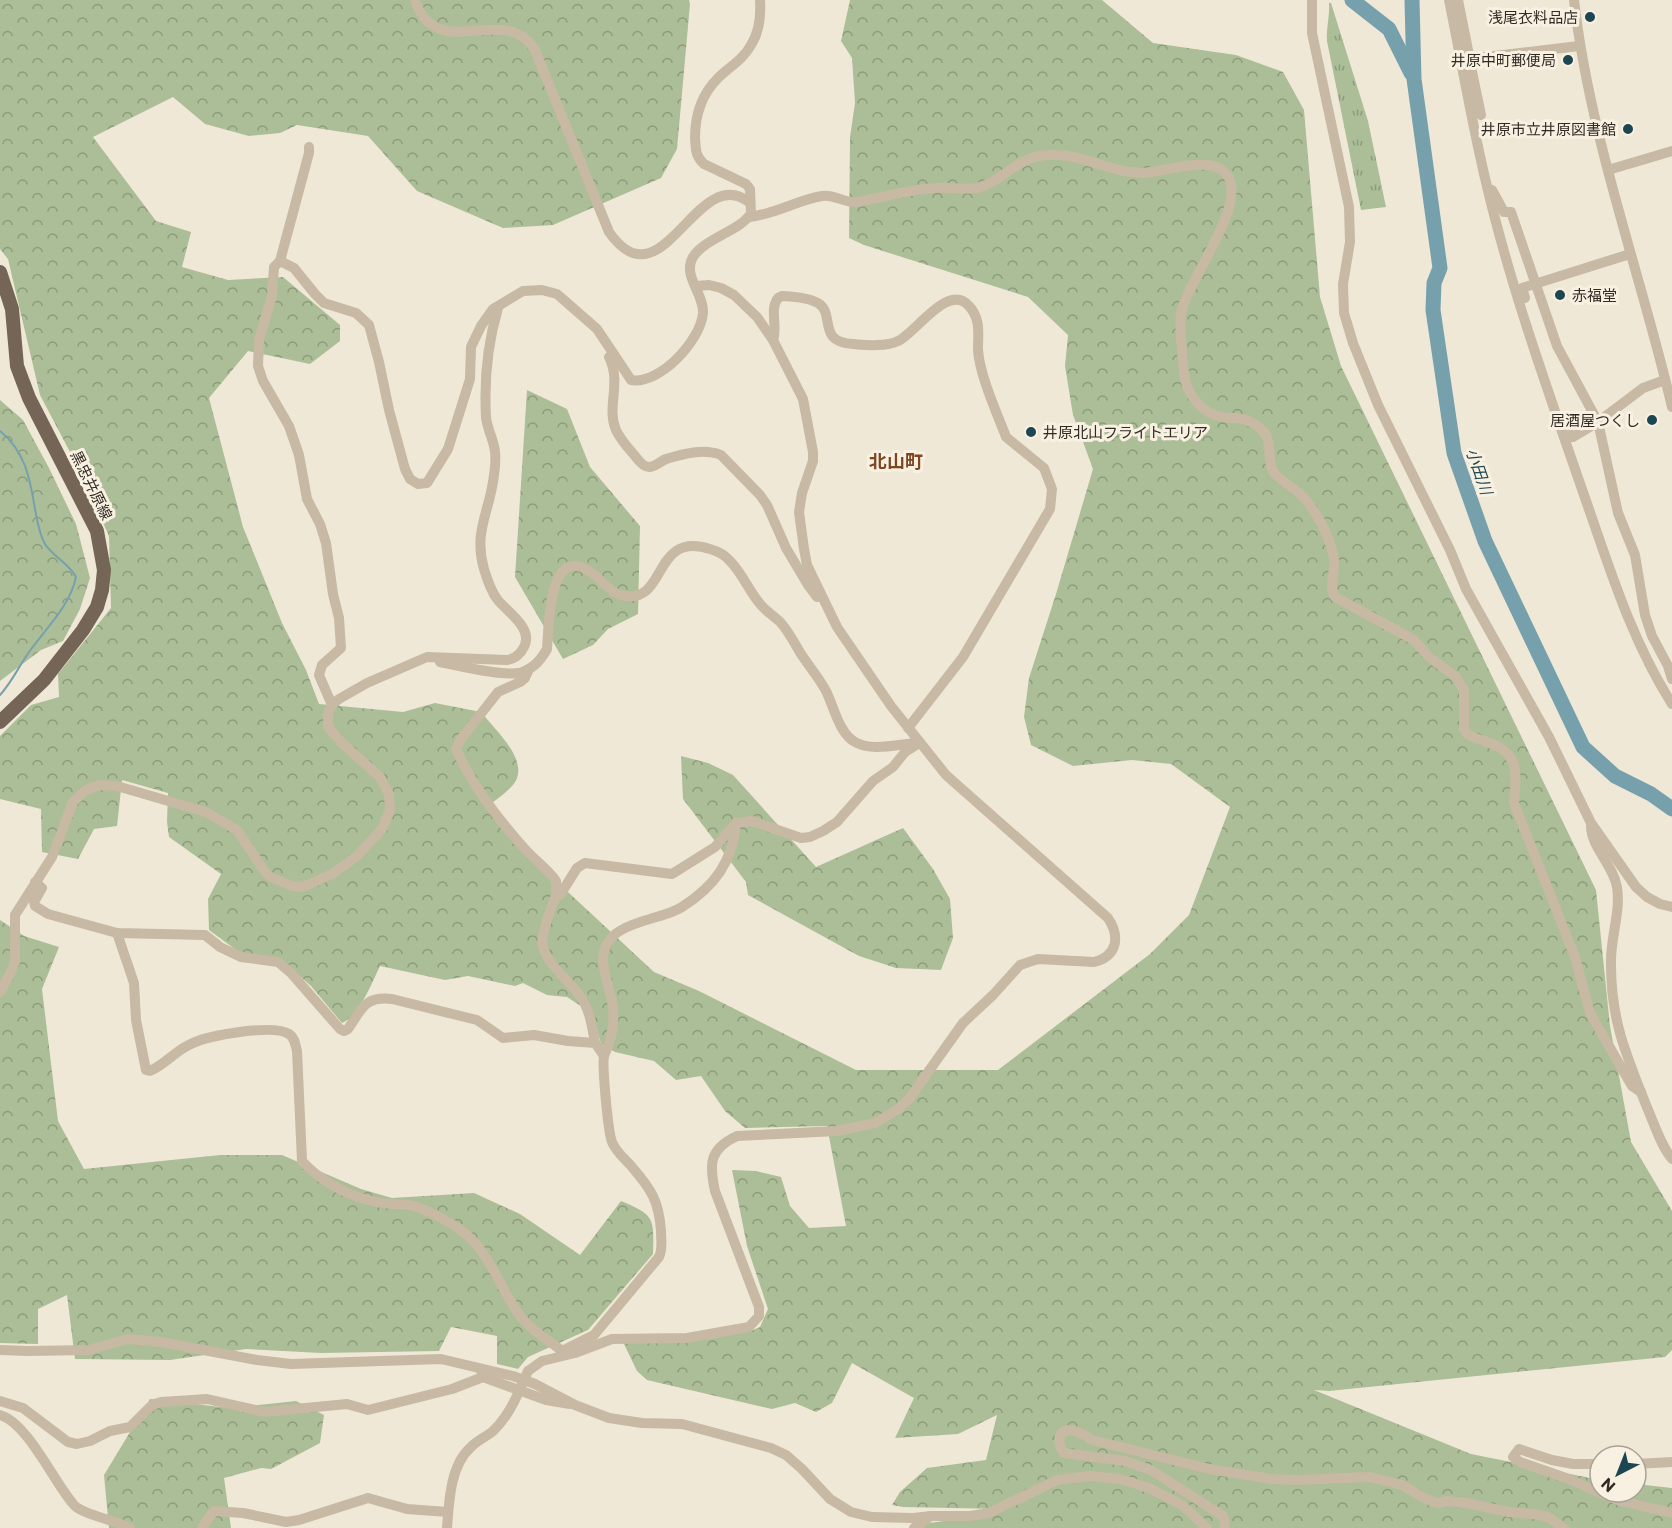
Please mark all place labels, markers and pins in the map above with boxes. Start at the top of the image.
place label: 浅尾衣料品店 [1488,8,1578,26]
marker: 浅尾衣料品店 [1583,10,1597,24]
place label: 井原中町郵便局 [1451,51,1556,69]
marker: 井原中町郵便局 [1561,53,1575,67]
place label: 井原市立井原図書館 [1481,120,1616,138]
marker: 井原市立井原図書館 [1621,122,1635,136]
place label: 赤福堂 [1572,286,1617,304]
marker: 赤福堂 [1553,288,1567,302]
place label: 居酒屋つくし [1550,411,1640,429]
marker: 居酒屋つくし [1645,413,1659,427]
place label: 井原北山フライトエリア [1043,423,1208,441]
marker: 井原北山フライトエリア [1024,425,1038,439]

